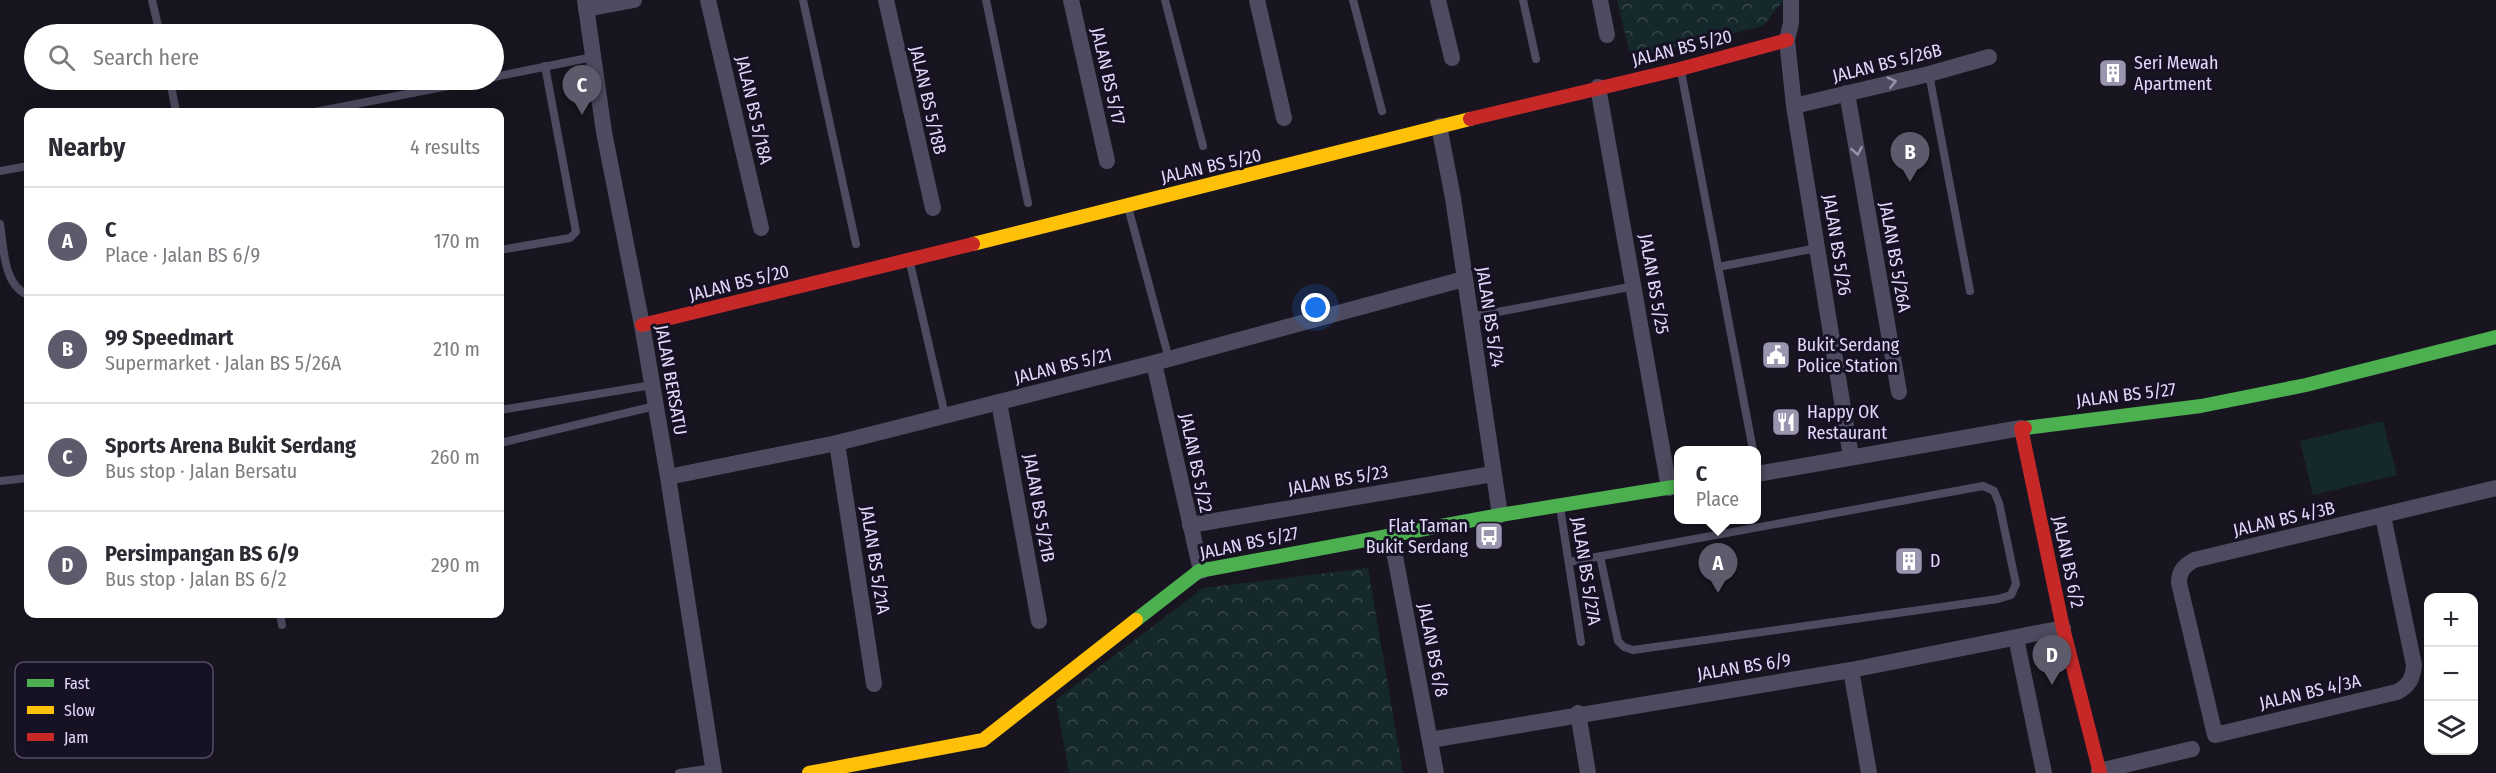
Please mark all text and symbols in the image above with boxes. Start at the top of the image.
search box [24,24,504,90]
street label: JALAN BS 5/17 [1086,25,1130,127]
street label: JALAN BS 5/20 [1630,25,1734,71]
street label: JALAN BS 5/26B [1830,39,1944,87]
icon: search [45,41,78,74]
text: Search here [93,44,199,71]
street label: JALAN BS 5/18B [905,44,951,157]
place label: Seri Mewah Apartment [2134,52,2218,95]
street label: JALAN BS 5/18A [731,54,777,167]
building icon: Seri Mewah Apartment [2097,57,2129,89]
pin: C [562,66,602,115]
one-way arrow [1887,77,1897,90]
text: Nearby [48,132,125,163]
pin: B [1890,132,1930,182]
text: 4 results [410,135,480,159]
street label: JALAN BS 5/20 [1159,144,1263,188]
one-way arrow [1850,145,1863,155]
street label: JALAN BS 5/26 [1818,193,1856,297]
street label: JALAN BS 5/26A [1874,200,1916,314]
text: C [105,216,117,243]
text: A [62,229,73,253]
text: 170 m [434,229,480,253]
street label: JALAN BS 5/25 [1634,232,1674,336]
text: Place · Jalan BS 6/9 [105,243,260,267]
street label: JALAN BS 5/20 [687,260,791,306]
street label: JALAN BS 5/24 [1471,265,1509,369]
your location [1301,293,1330,322]
street label: JALAN BERSATU [651,323,691,437]
text: 99 Speedmart [105,324,234,351]
place label: Bukit Serdang Police Station [1797,334,1900,377]
text: B [62,337,73,361]
text: 210 m [433,337,480,361]
public building icon: Bukit Serdang Police Station [1760,339,1792,371]
street label: JALAN BS 5/21 [1012,343,1114,389]
text: Supermarket · Jalan BS 5/26A [105,351,341,375]
street label: JALAN BS 5/27 [2075,378,2177,412]
place label: Happy OK Restaurant [1807,401,1887,444]
restaurant icon: Happy OK Restaurant [1770,406,1802,438]
street label: JALAN BS 5/22 [1175,411,1217,515]
text: Sports Arena Bukit Serdang [105,432,356,459]
text: C [62,445,73,469]
text: 260 m [431,445,480,469]
popup [1674,446,1761,524]
street label: JALAN BS 5/21B [1019,452,1059,564]
text: Bus stop · Jalan Bersatu [105,459,297,483]
street label: JALAN BS 5/23 [1286,460,1390,500]
text: C [1696,460,1707,487]
text: Place [1696,487,1739,511]
street label: JALAN BS 4/3B [2231,497,2337,541]
street label: JALAN BS 5/21A [856,504,894,616]
street label: JALAN BS 6/2 [2047,514,2089,610]
place label: Flat Taman Bukit Serdang [1366,515,1469,558]
street label: JALAN BS 5/27A [1567,515,1605,627]
bus stop icon: Flat Taman Bukit Serdang [1473,520,1505,552]
street label: JALAN BS 5/27 [1198,522,1300,564]
text: Persimpangan BS 6/9 [105,540,299,567]
pin: A [1698,544,1738,593]
building icon: D [1893,545,1925,577]
place label: D [1930,550,1940,572]
text: D [62,553,73,577]
text: 290 m [431,553,480,577]
text: Bus stop · Jalan BS 6/2 [105,567,287,591]
map controls [2424,593,2478,755]
button: + [2424,593,2478,647]
street label: JALAN BS 6/8 [1413,601,1453,699]
pin: D [2032,636,2072,685]
button: − [2424,647,2478,701]
street label: JALAN BS 6/9 [1696,649,1792,685]
legend [15,662,213,758]
street label: JALAN BS 4/3A [2257,670,2363,714]
text: Fast [64,674,91,693]
text: Slow [64,701,95,720]
button: layers [2424,701,2478,755]
text: Jam [64,728,89,747]

